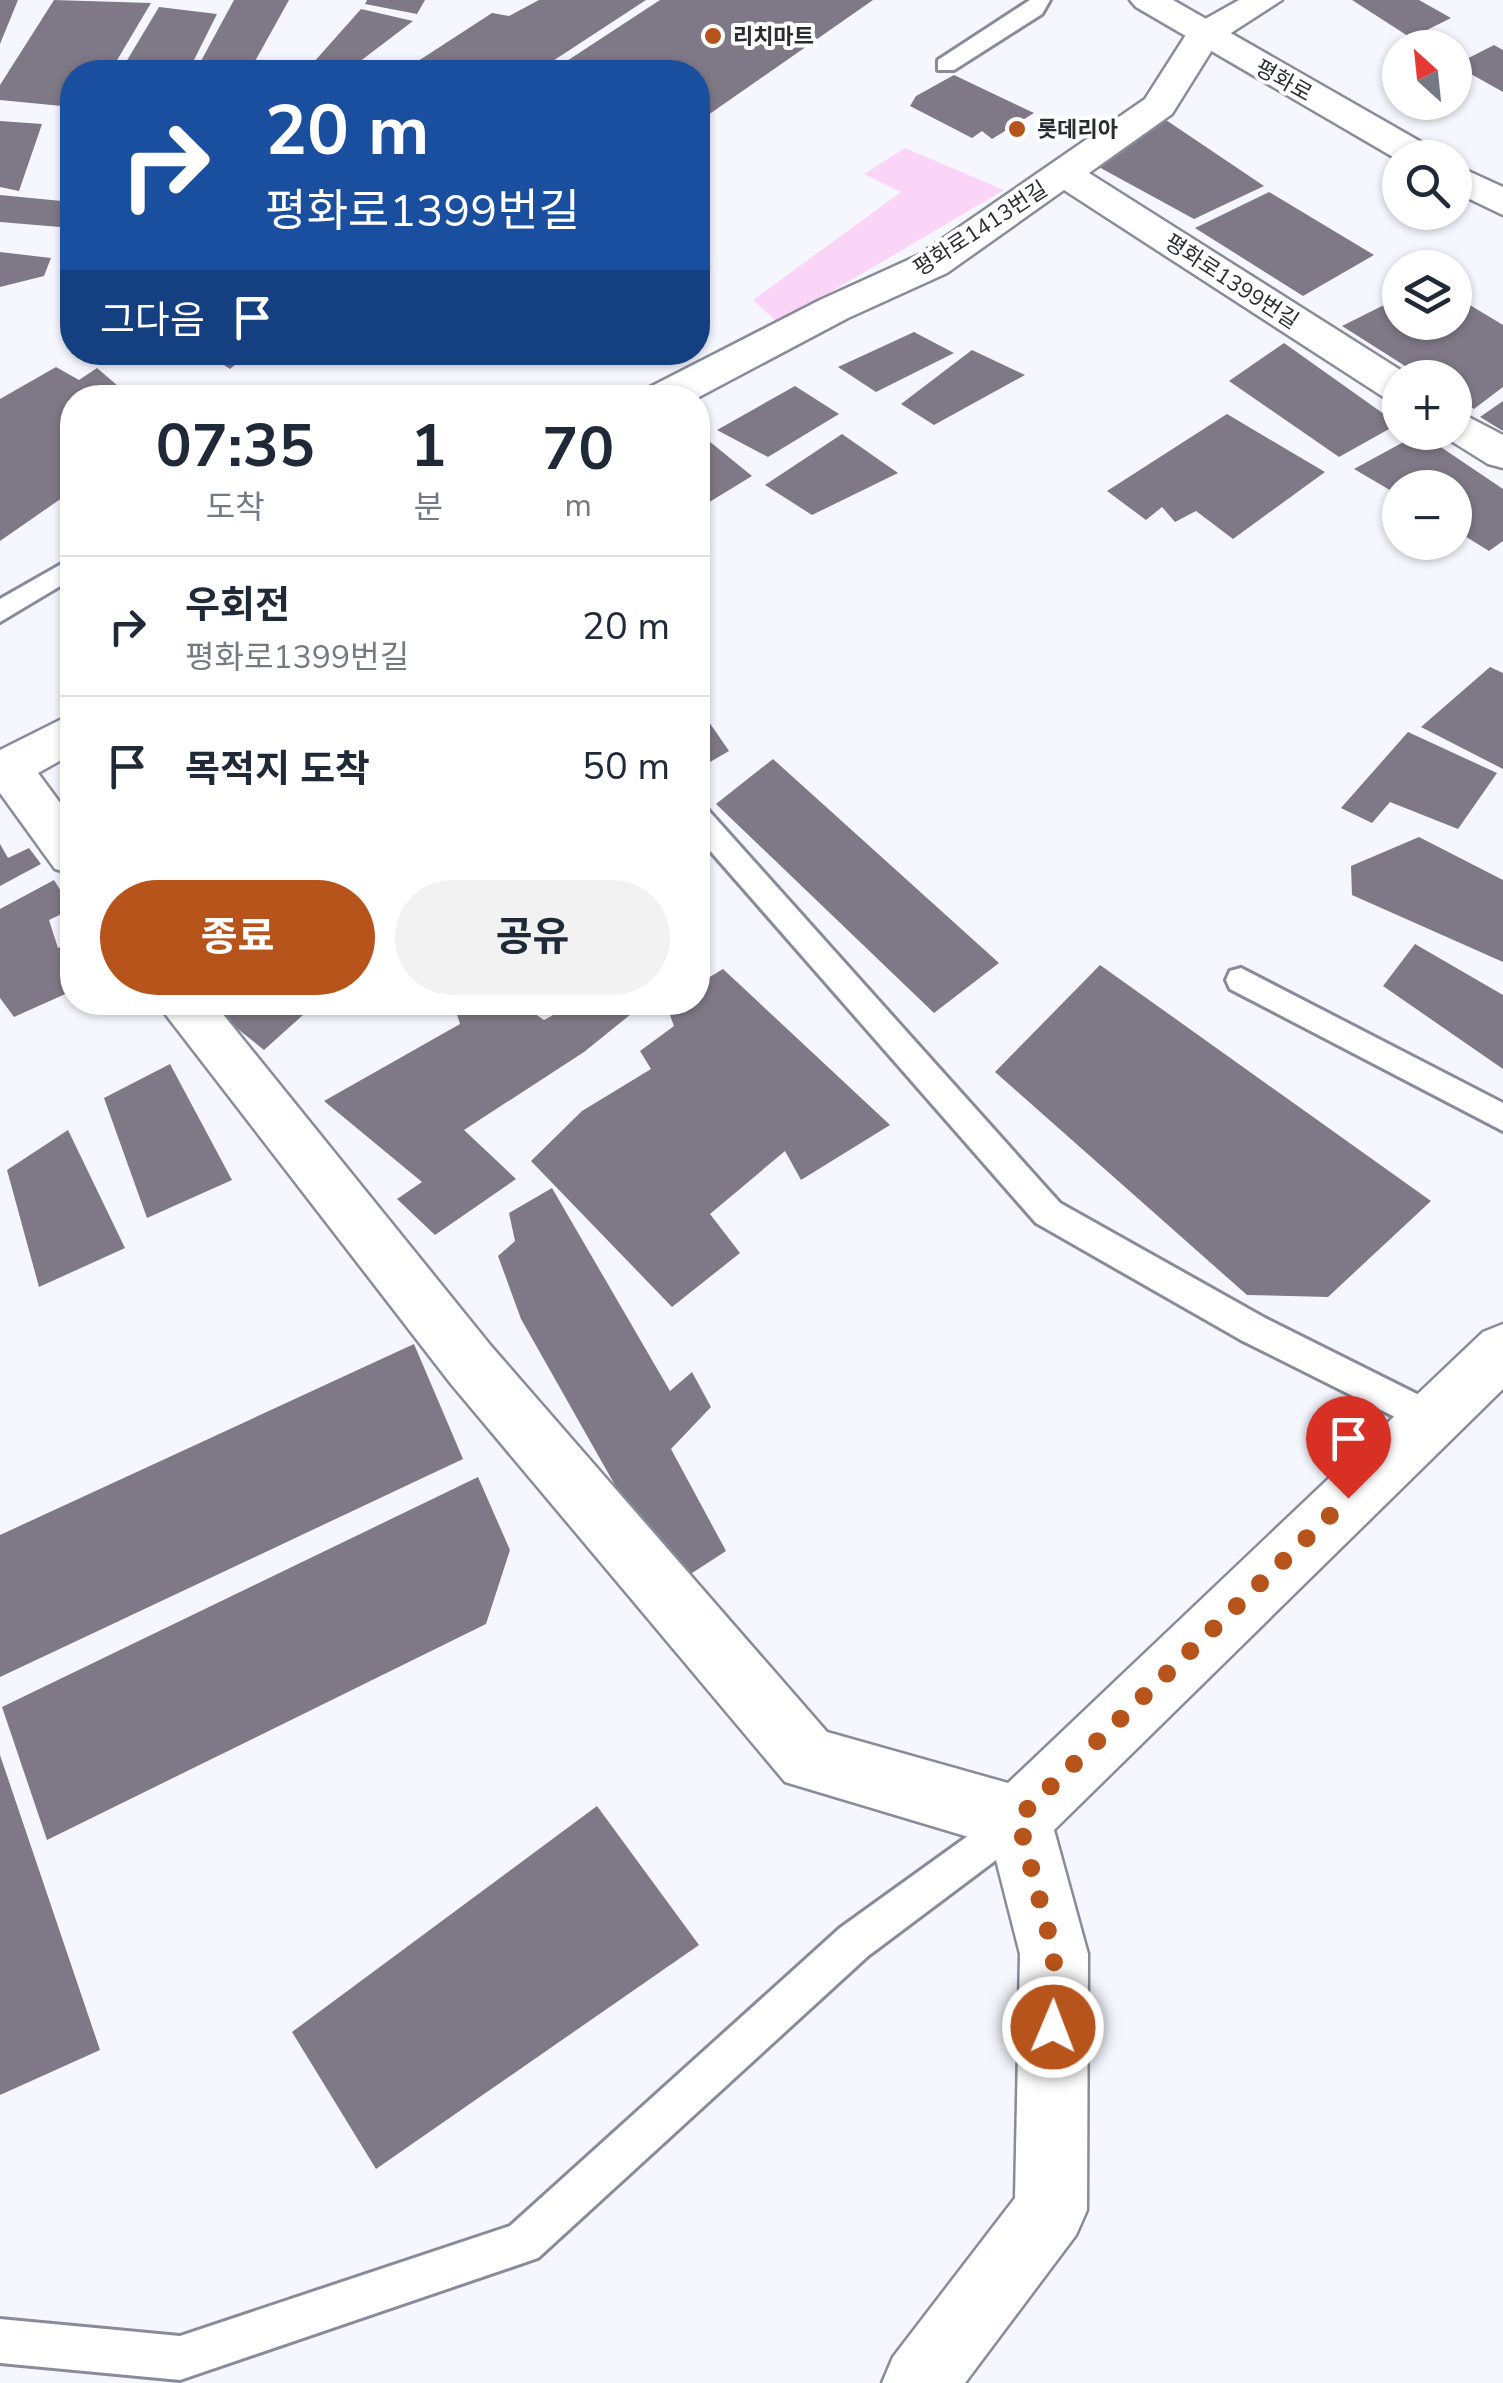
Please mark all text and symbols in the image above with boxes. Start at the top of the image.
place label: 리치마트 [733,22,814,52]
marker: 리치마트 [702,25,724,47]
north arrow [1382,30,1472,120]
map controls [1382,30,1472,560]
street label: 평화로 [1250,53,1317,109]
text: 20 m [265,83,429,179]
icon: right [100,100,230,230]
place label: 롯데리아 [1037,115,1118,145]
marker: 롯데리아 [1006,118,1028,140]
button: search [1382,140,1472,230]
street label: 평화로1413번길 [908,174,1053,283]
text: 평화로1399번길 [265,181,580,242]
street label: 평화로1399번길 [1159,227,1304,336]
button: layers [1382,250,1472,340]
icon: arrive [225,290,280,345]
text: 그다음 [100,295,205,346]
button: + [1382,360,1472,450]
text: 07:35 [156,405,315,487]
text: 1 [410,405,446,487]
text: 70 [542,408,614,490]
button: − [1382,470,1472,560]
text: m [564,484,592,527]
text: 도착 [206,486,265,529]
text: 분 [414,486,443,529]
text: 우회전 [185,580,290,631]
icon: right [100,599,155,654]
text: 20 m [582,601,670,652]
text: 평화로1399번길 [185,636,409,679]
icon: arrive [100,739,155,794]
text: 50 m [582,741,670,792]
text: 목적지 도착 [185,744,370,795]
button: 종료 [100,880,375,995]
button: 공유 [395,880,670,995]
pin [1306,1396,1391,1499]
icon: arrive [1321,1411,1376,1466]
position arrow [1001,1975,1105,2079]

